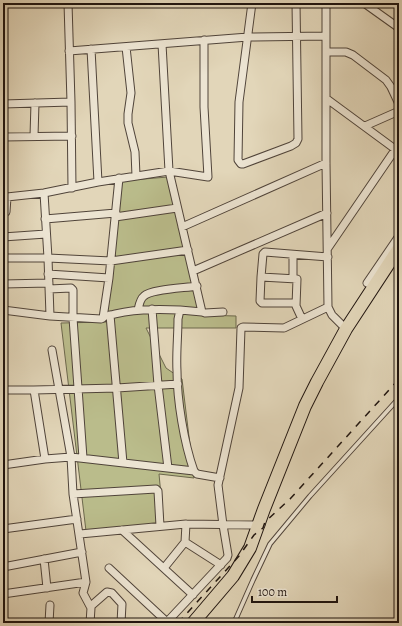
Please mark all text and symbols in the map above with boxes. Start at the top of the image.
scale bar [252,578,337,604]
text: 100 m [258,584,287,600]

